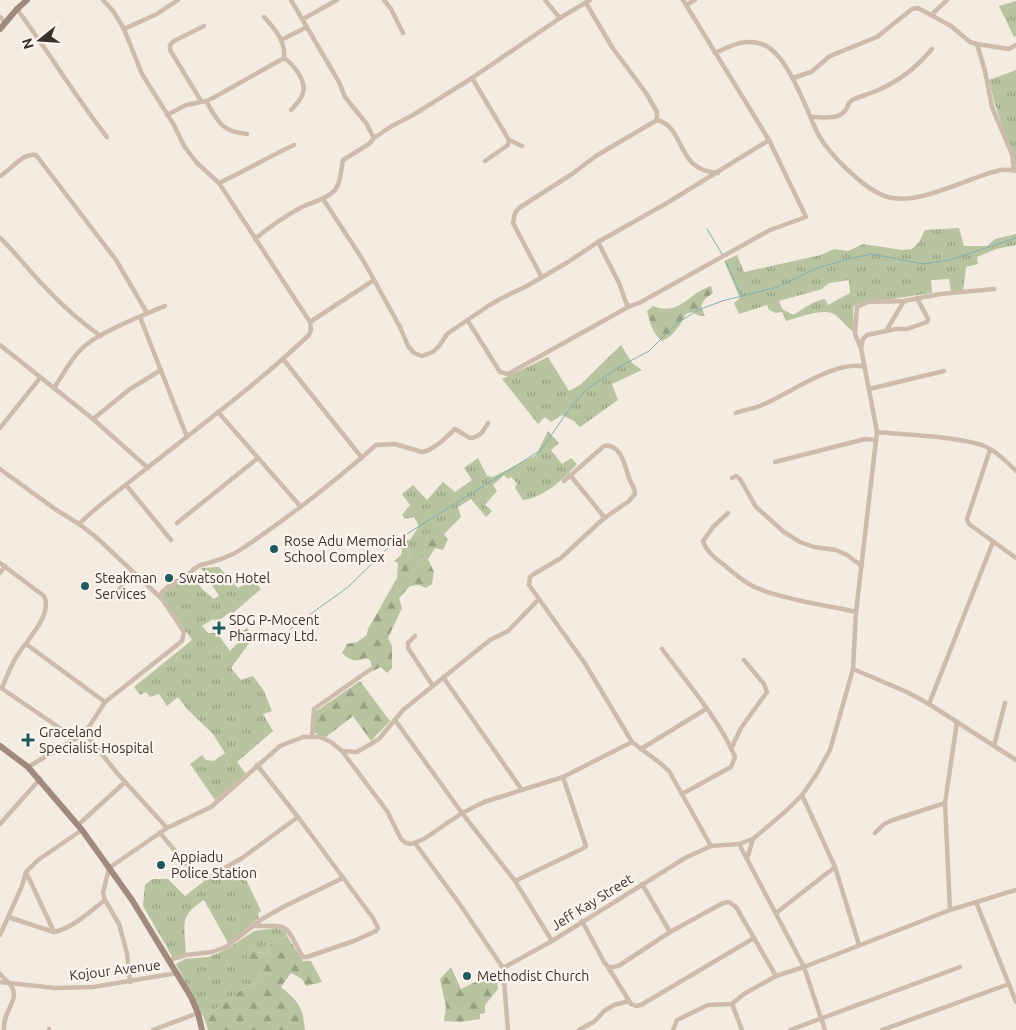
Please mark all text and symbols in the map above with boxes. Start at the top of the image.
north arrow [15,15,65,65]
text: N [18,36,37,51]
place label: Rose Adu Memorial School Complex [284,533,406,565]
marker: Rose Adu Memorial School Complex [268,543,280,555]
place label: Steakman Services [95,570,157,602]
place label: Swatson Hotel [179,570,270,586]
marker: Swatson Hotel [163,572,175,584]
marker: Steakman Services [79,580,91,592]
place label: SDG P-Mocent Pharmacy Ltd. [229,612,320,644]
marker: SDG P-Mocent Pharmacy Ltd. [213,622,225,634]
place label: Graceland Specialist Hospital [39,724,154,756]
marker: Graceland Specialist Hospital [21,733,35,747]
place label: Appiadu Police Station [171,849,257,881]
marker: Appiadu Police Station [155,859,167,871]
street label: Jeff Kay Street [548,870,636,933]
street label: Kojour Avenue [68,956,162,984]
place label: Methodist Church [477,968,589,984]
marker: Methodist Church [461,970,473,982]

